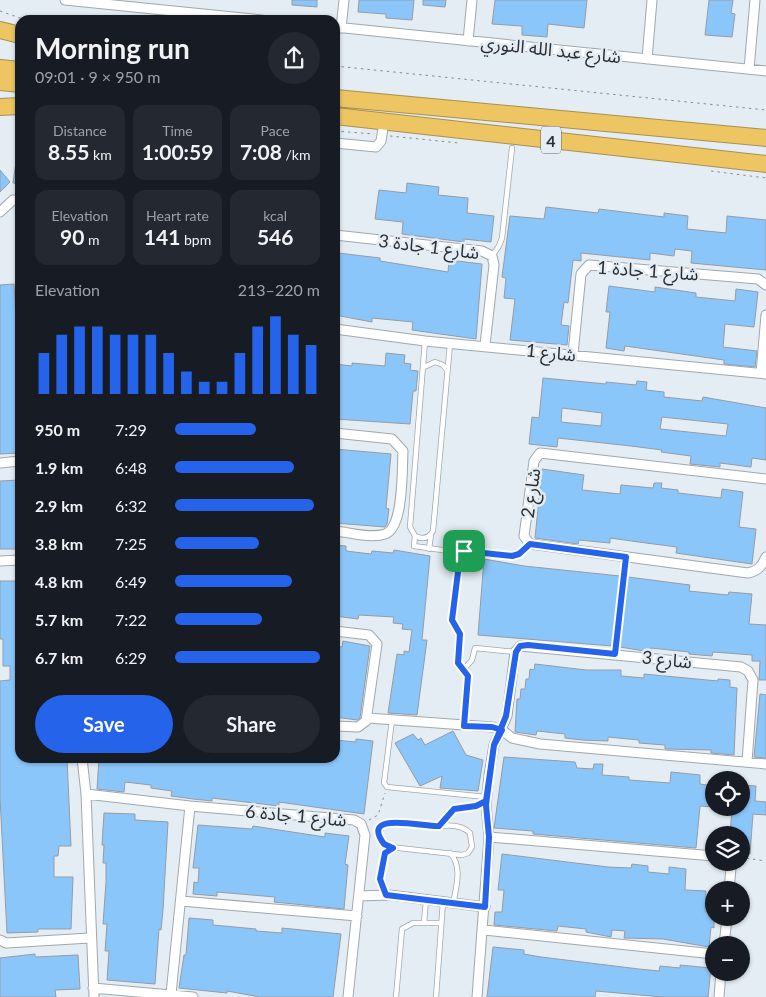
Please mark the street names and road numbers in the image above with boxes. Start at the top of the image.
street label: شارع عبد الله النوري [479,31,622,71]
road number: 4 [541,126,561,154]
street label: شارع 1 جادة 3 [377,229,481,267]
street label: شارع 1 جادة 1 [596,255,699,289]
street label: شارع 1 [524,338,577,370]
street label: شارع 2 [516,467,548,520]
street label: شارع 3 [640,645,693,677]
street label: شارع 1 جادة 6 [244,800,348,834]

